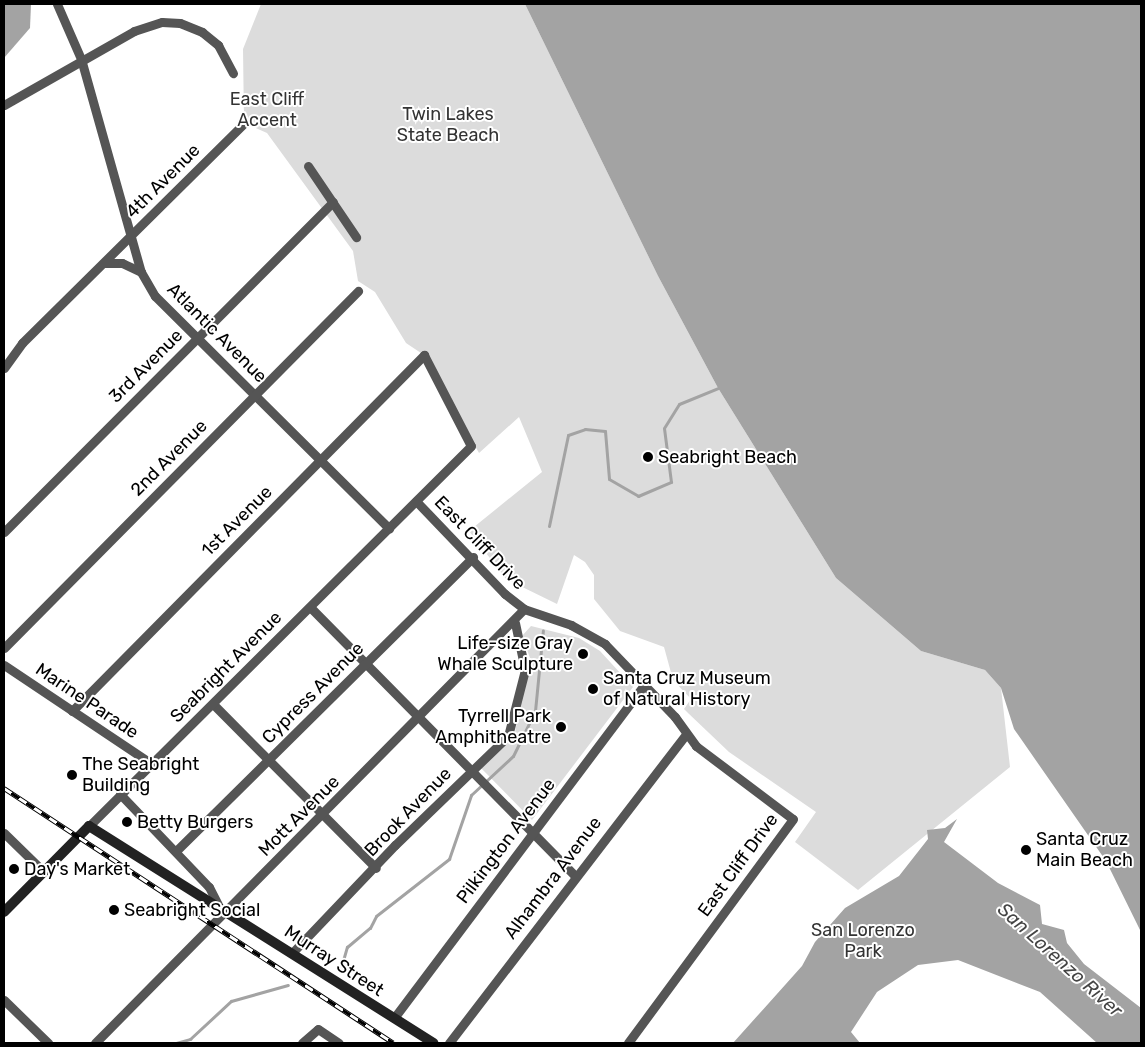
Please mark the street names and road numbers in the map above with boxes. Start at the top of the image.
street label: 4th Avenue [121,139,205,223]
street label: Atlantic Avenue [163,279,271,387]
street label: 3rd Avenue [105,325,187,407]
street label: 2nd Avenue [126,415,212,501]
street label: 1st Avenue [197,481,277,561]
street label: East Cliff Drive [430,491,530,595]
street label: Seabright Avenue [166,607,286,727]
street label: Cypress Avenue [258,638,368,748]
street label: Marine Parade [31,659,143,743]
street label: Brook Avenue [360,763,456,861]
street label: Mott Avenue [254,771,344,861]
street label: Pilkington Avenue [452,774,560,908]
street label: East Cliff Drive [693,809,783,921]
street label: Alhambra Avenue [500,812,606,944]
street label: Murray Street [280,921,388,1001]

